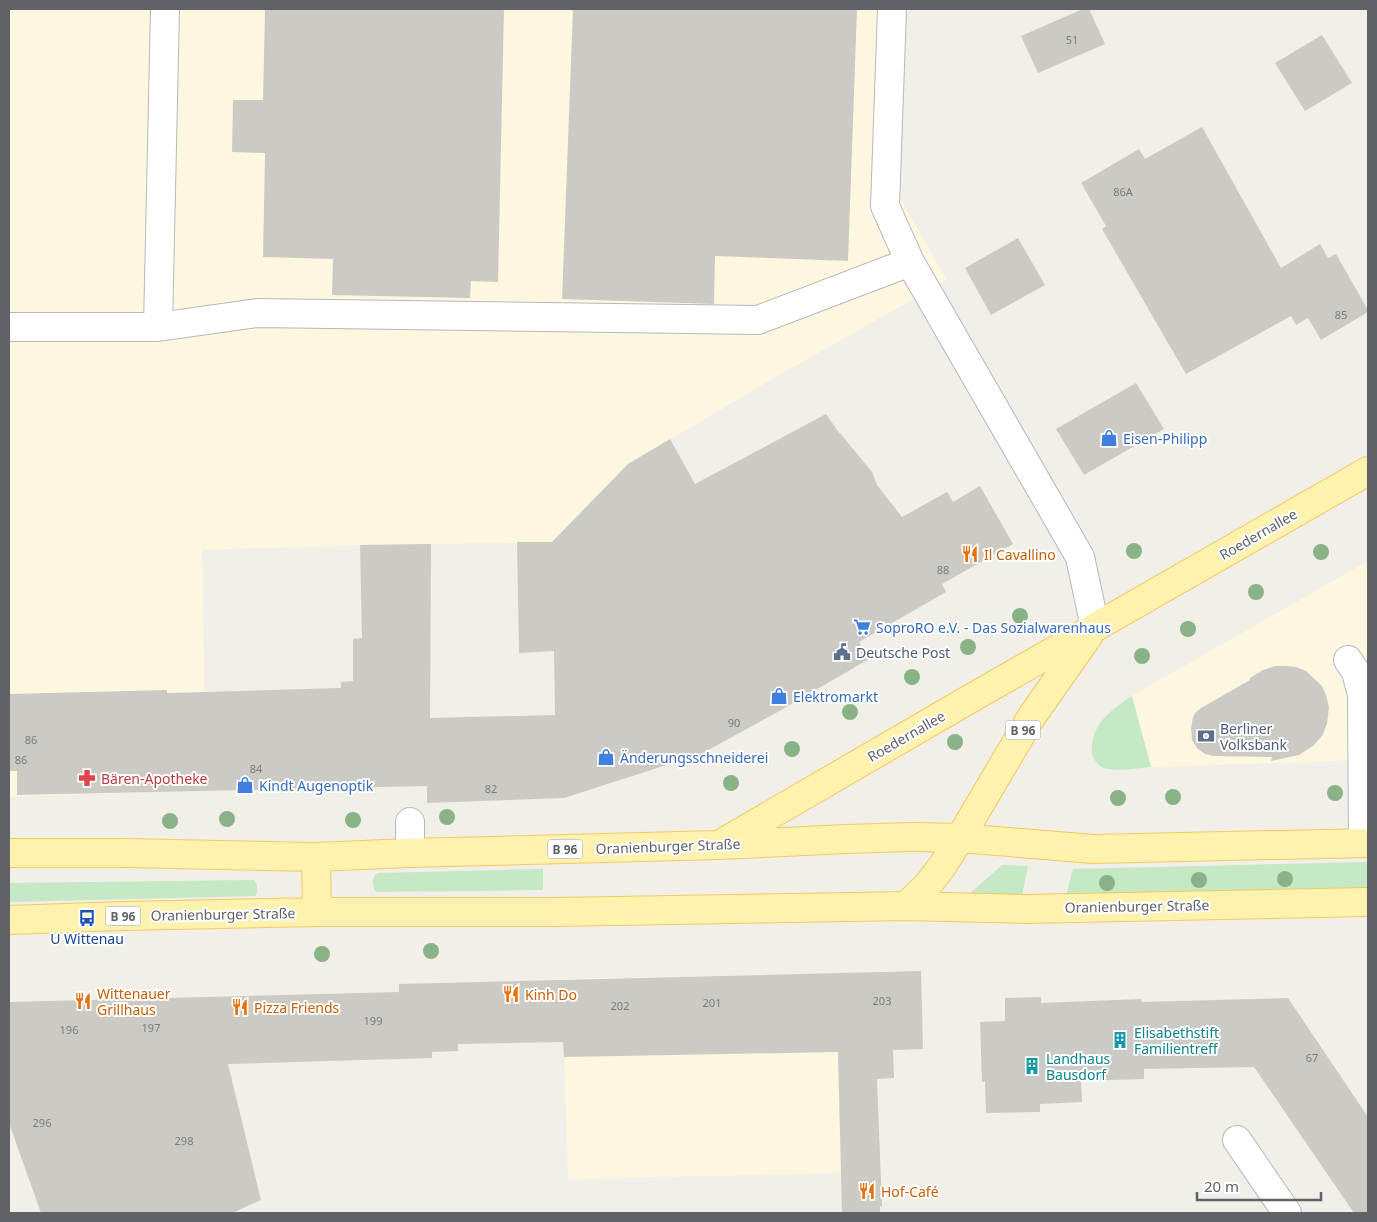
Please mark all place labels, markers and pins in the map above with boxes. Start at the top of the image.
shop icon: Eisen-Philipp [1099,428,1119,448]
place label: Eisen-Philipp [1123,429,1207,448]
restaurant icon: Il Cavallino [960,544,980,564]
place label: Il Cavallino [984,545,1056,564]
supermarket icon: SoproRO e.V. - Das Sozialwarenhaus [852,617,872,637]
place label: SoproRO e.V. - Das Sozialwarenhaus [876,618,1111,637]
public building icon: Deutsche Post [832,642,852,662]
place label: Deutsche Post [856,643,950,662]
shop icon: Elektromarkt [769,686,789,706]
place label: Elektromarkt [793,687,878,706]
place label: Berliner Volksbank [1220,719,1287,754]
bank icon: Berliner Volksbank [1196,726,1216,746]
shop icon: Änderungsschneiderei [596,747,616,767]
place label: Änderungsschneiderei [620,748,768,767]
pharmacy icon: Bären-Apotheke [77,768,97,788]
place label: Bären-Apotheke [101,769,208,788]
shop icon: Kindt Augenoptik [235,775,255,795]
place label: Kindt Augenoptik [259,776,374,795]
bus stop icon: U Wittenau [77,908,97,928]
place label: U Wittenau [50,929,124,948]
place label: Wittenauer Grillhaus [97,984,171,1019]
restaurant icon: Kinh Do [501,984,521,1004]
place label: Kinh Do [525,985,577,1004]
restaurant icon: Wittenauer Grillhaus [73,991,93,1011]
restaurant icon: Pizza Friends [230,997,250,1017]
place label: Pizza Friends [254,998,340,1017]
place label: Elisabethstift Familientreff [1134,1023,1219,1058]
building icon: Elisabethstift Familientreff [1110,1030,1130,1050]
place label: Landhaus Bausdorf [1046,1049,1111,1084]
building icon: Landhaus Bausdorf [1022,1056,1042,1076]
restaurant icon: Hof-Café [857,1181,877,1201]
place label: Hof-Café [881,1182,939,1201]

